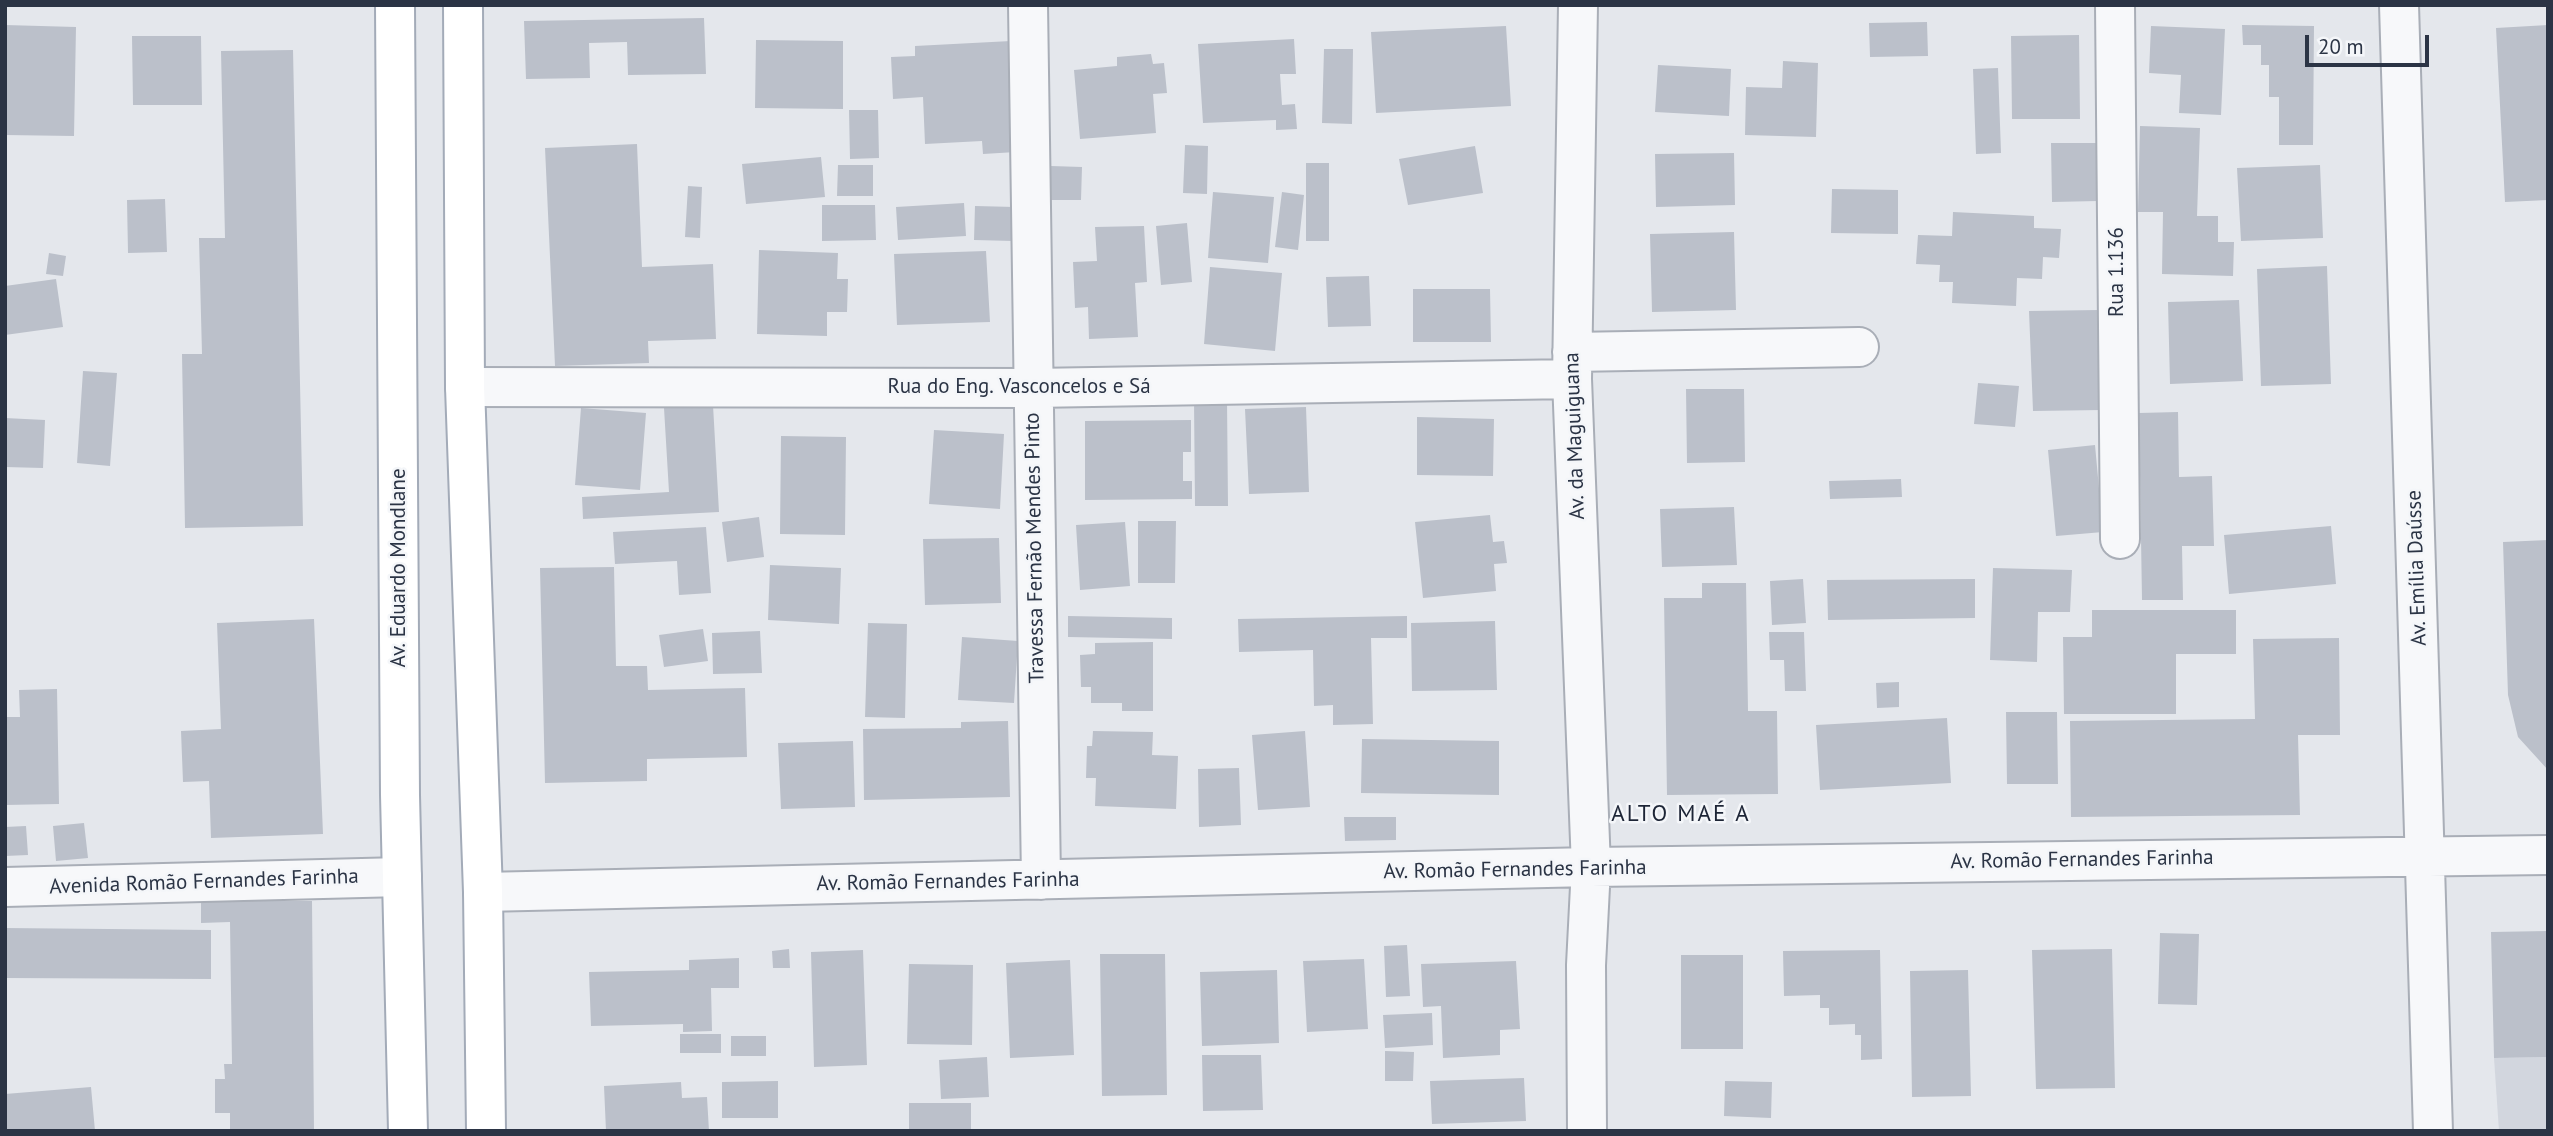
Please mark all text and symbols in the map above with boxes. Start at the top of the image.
scale bar [2308,21,2432,65]
text: 20 m [2318,33,2364,60]
street label: Rua 1.136 [2104,227,2130,317]
street label: Av. da Maguiguana [1559,352,1591,520]
street label: Rua do Eng. Vasconcelos e Sá [887,374,1151,400]
street label: Travessa Fernão Mendes Pinto [1020,412,1050,684]
street label: Av. Eduardo Mondlane [386,468,412,668]
street label: Av. Emília Daússe [2402,490,2432,646]
district label: ALTO MAÉ A [1612,800,1750,828]
street label: Av. Romão Fernandes Farinha [1950,845,2214,875]
street label: Av. Romão Fernandes Farinha [1383,855,1647,885]
street label: Avenida Romão Fernandes Farinha [49,864,359,900]
street label: Av. Romão Fernandes Farinha [816,867,1080,897]

